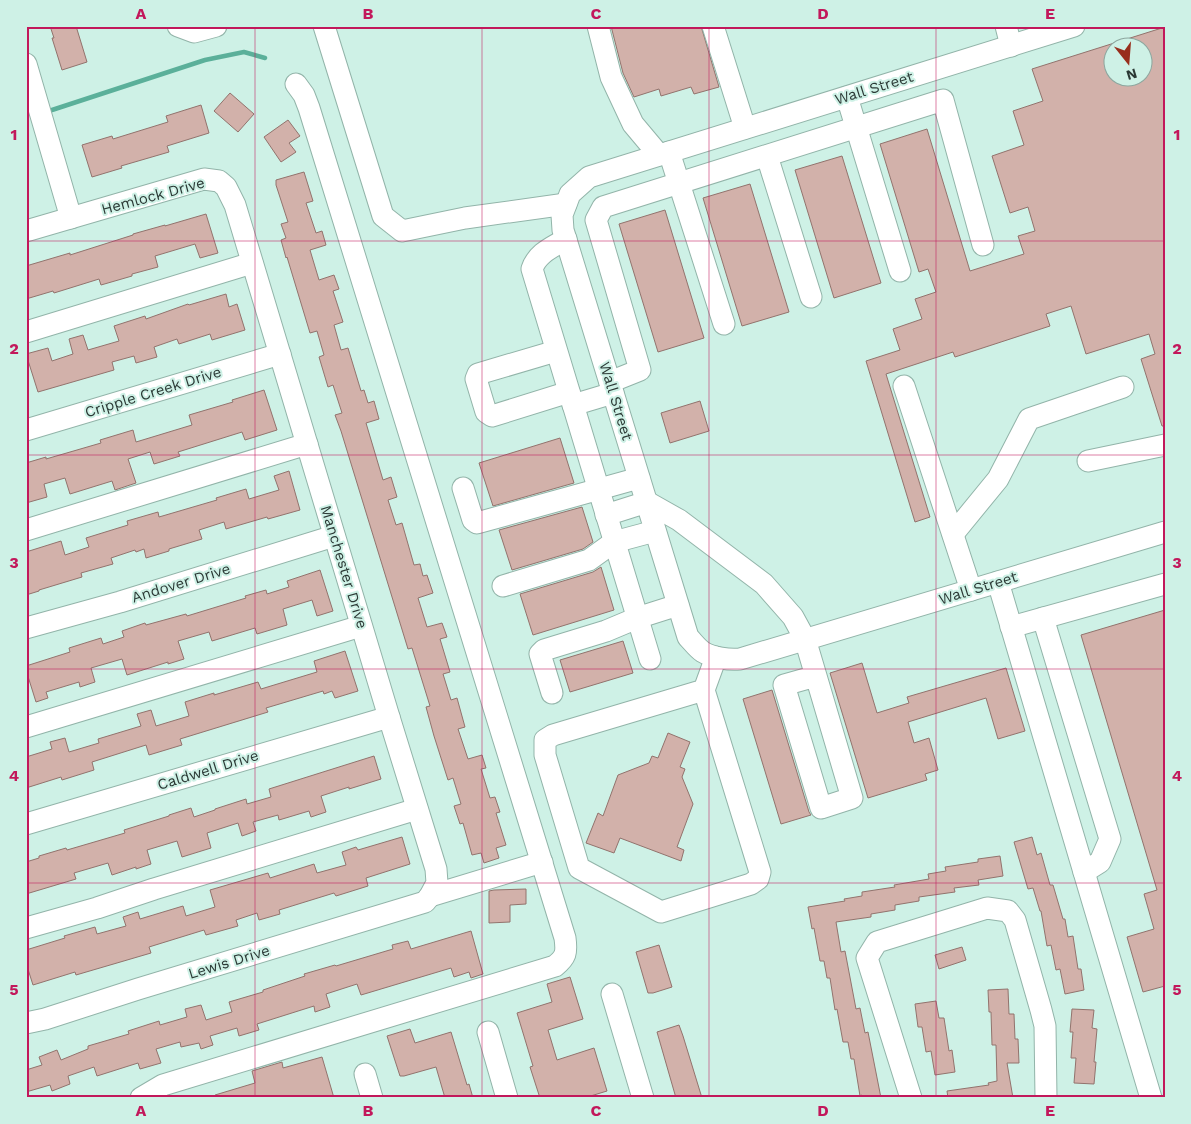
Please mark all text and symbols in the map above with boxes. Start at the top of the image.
text: A [136,4,147,23]
text: B [363,4,374,23]
text: C [591,4,602,23]
text: D [817,4,829,23]
text: E [1045,4,1055,23]
north arrow [1104,38,1154,88]
text: N [1125,65,1139,84]
street label: Wall Street [833,67,916,108]
text: 1 [11,125,17,144]
text: 1 [1174,125,1180,144]
street label: Hemlock Drive [99,174,207,218]
text: 2 [9,339,19,358]
text: 2 [1172,339,1182,358]
street label: Wall Street [596,360,637,443]
street label: Cripple Creek Drive [83,363,223,421]
street label: Manchester Drive [317,503,371,631]
text: 3 [9,553,19,572]
text: 3 [1172,553,1182,572]
street label: Andover Drive [129,559,233,607]
street label: Wall Street [937,567,1020,608]
street label: Caldwell Drive [155,746,261,794]
text: 4 [9,766,19,785]
text: 4 [1172,766,1182,785]
street label: Lewis Drive [186,941,272,983]
text: 5 [9,980,19,999]
text: 5 [1172,980,1182,999]
text: A [136,1101,147,1120]
text: B [363,1101,374,1120]
text: C [591,1101,602,1120]
text: D [817,1101,829,1120]
text: E [1045,1101,1055,1120]

